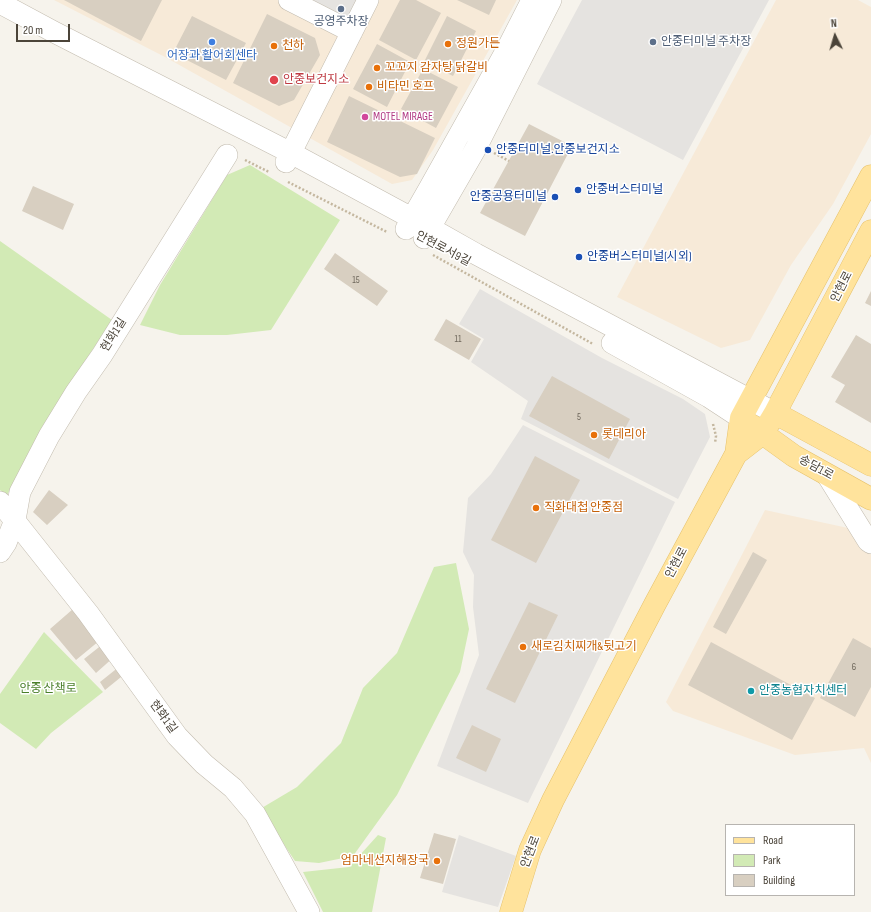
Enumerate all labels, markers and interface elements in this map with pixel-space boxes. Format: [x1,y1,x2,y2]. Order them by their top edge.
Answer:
marker: 공영주차장 [336,4,346,14]
place label: 공영주차장 [313,15,369,29]
scale bar [18,16,72,42]
north arrow [815,16,855,56]
text: N [830,17,837,30]
text: 20 m [23,23,43,38]
place label: 안중터미널 주차장 [661,35,751,49]
marker: 어장과 활어회센타 [207,37,217,47]
place label: 정원가든 [456,37,500,51]
marker: 안중터미널 주차장 [648,37,658,47]
place label: 천하 [282,39,304,53]
marker: 정원가든 [443,39,453,49]
marker: 천하 [269,41,279,51]
place label: 어장과 활어회센타 [167,49,257,63]
place label: 꼬꼬지 감자탕 닭갈비 [385,61,488,75]
marker: 꼬꼬지 감자탕 닭갈비 [372,63,382,73]
place label: 안중보건지소 [283,73,349,87]
marker: 안중보건지소 [268,74,280,86]
place label: 비타민 호프 [377,80,434,94]
marker: 비타민 호프 [364,82,374,92]
place label: MOTEL MIRAGE [373,110,433,124]
marker: MOTEL MIRAGE [360,112,370,122]
place label: 안중터미널.안중보건지소 [496,143,620,157]
marker: 안중터미널.안중보건지소 [483,145,493,155]
place label: 안중버스터미널 [586,183,663,197]
marker: 안중버스터미널 [573,185,583,195]
place label: 안중공용터미널 [470,190,547,204]
marker: 안중공용터미널 [550,192,560,202]
street label: 안현로서9길 [413,228,473,270]
place label: 안중버스터미널(시외) [587,250,692,264]
marker: 안중버스터미널(시외) [574,252,584,262]
street label: 안현로 [828,269,856,305]
house number: 15 [352,274,360,286]
street label: 현화1길 [98,315,130,355]
house number: 11 [455,333,461,345]
house number: 5 [577,411,581,423]
place label: 롯데리아 [602,428,646,442]
marker: 롯데리아 [589,430,599,440]
street label: 송담1로 [796,453,836,483]
place label: 직화대첩 안중점 [544,501,623,515]
marker: 직화대첩 안중점 [531,503,541,513]
street label: 안현로 [663,545,691,581]
place label: 새로김치찌개&뒷고기 [531,640,636,654]
marker: 새로김치찌개&뒷고기 [518,642,528,652]
house number: 6 [852,661,856,673]
park label: 안중 산책로 [19,682,77,696]
place label: 안중농협자치센터 [759,684,847,698]
marker: 안중농협자치센터 [746,686,756,696]
street label: 현화1길 [146,698,180,736]
legend [725,824,855,896]
text: Road [763,833,783,848]
street label: 안현로 [518,834,544,870]
text: Park [763,853,781,868]
place label: 엄마네선지해장국 [341,854,429,868]
marker: 엄마네선지해장국 [432,856,442,866]
text: Building [763,873,795,888]

